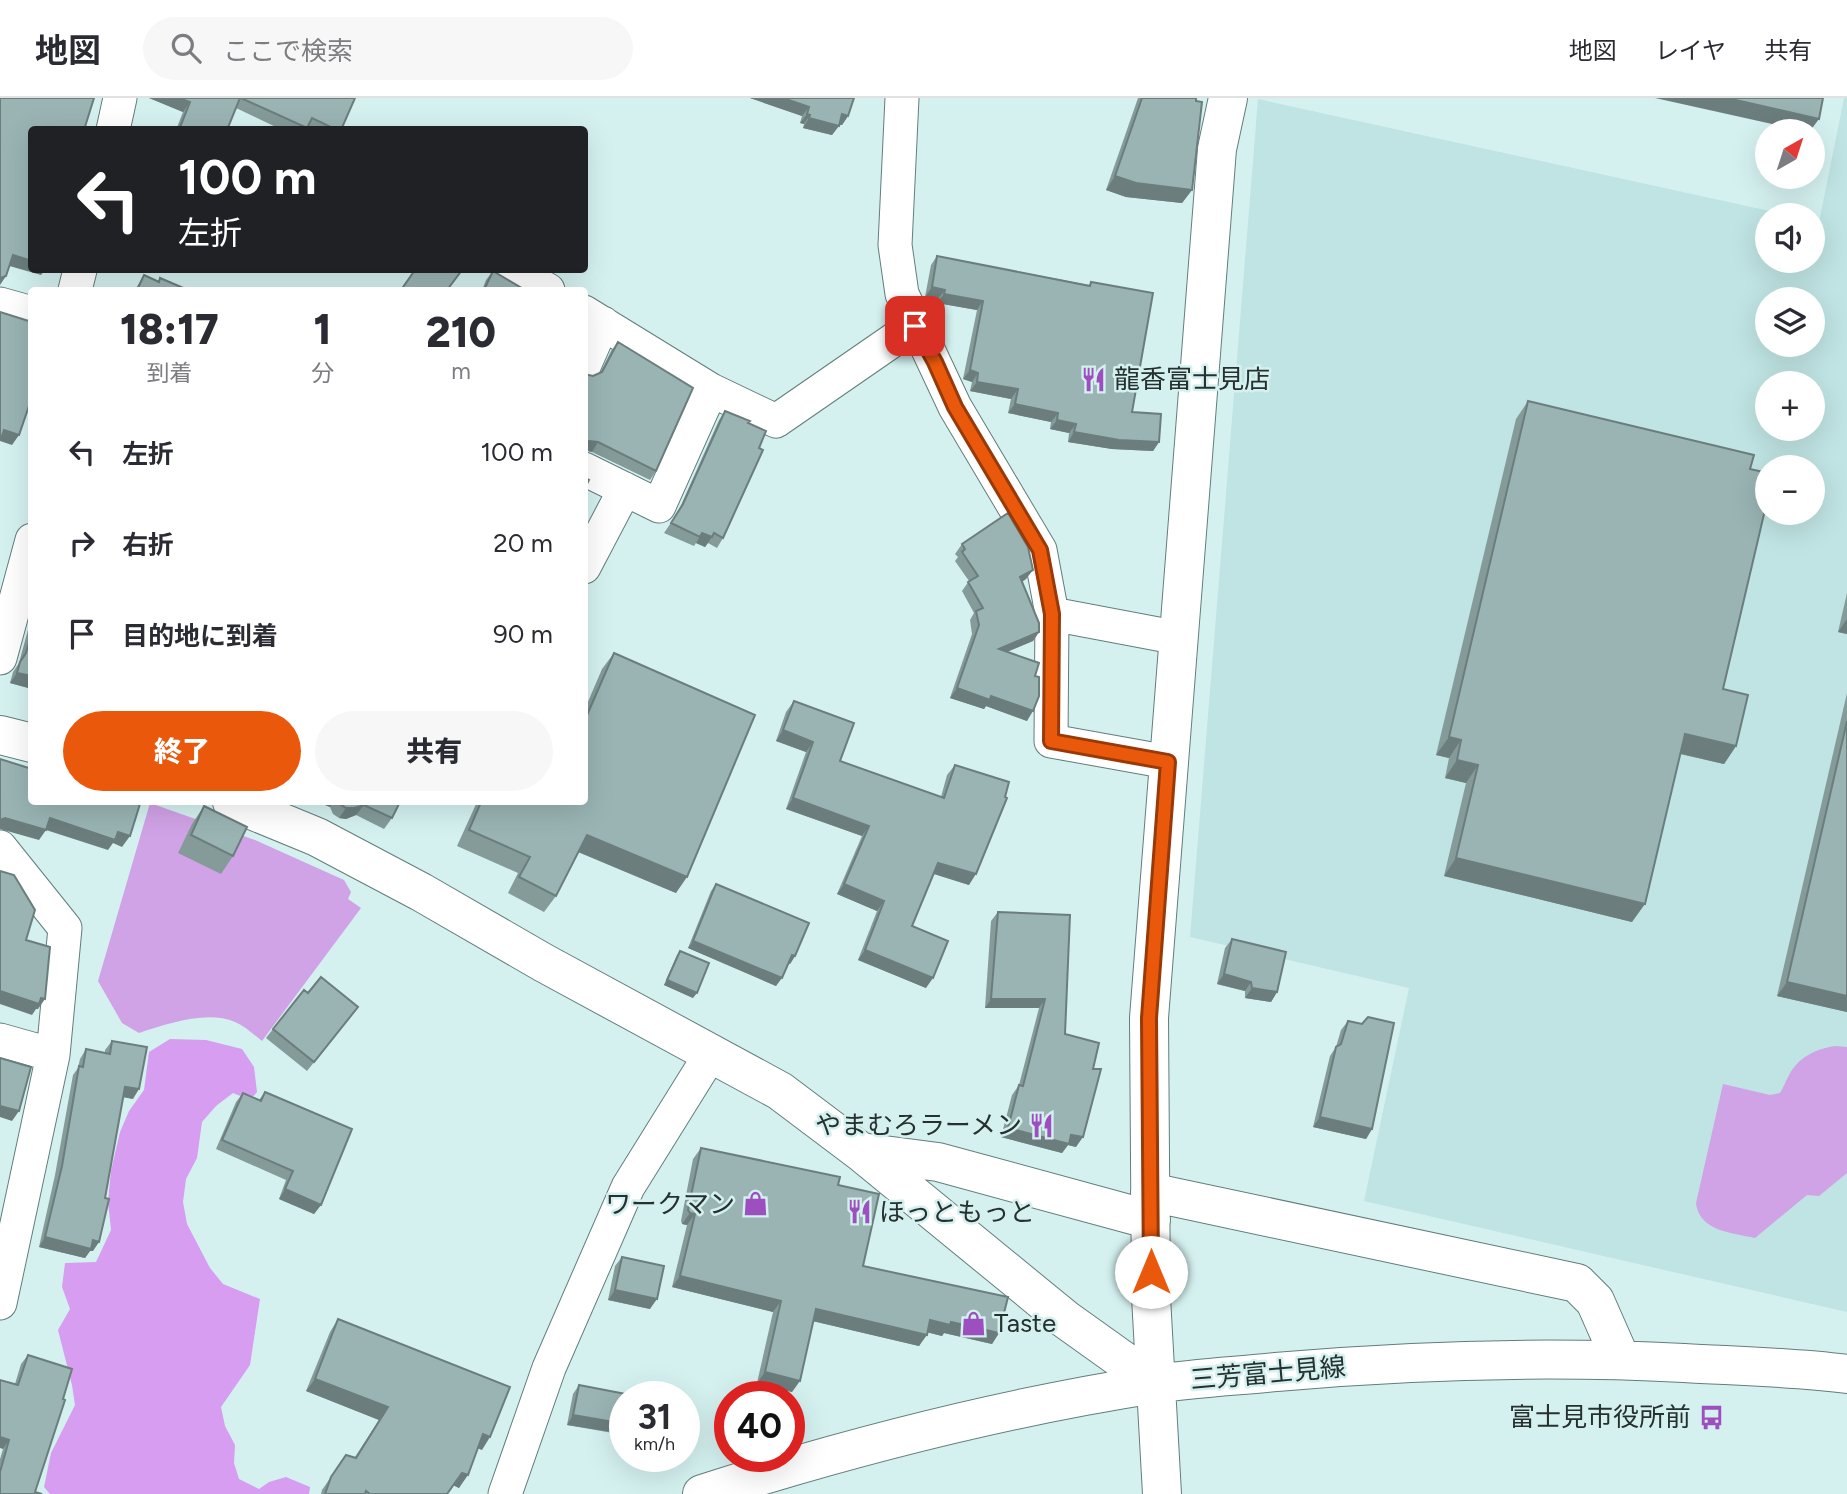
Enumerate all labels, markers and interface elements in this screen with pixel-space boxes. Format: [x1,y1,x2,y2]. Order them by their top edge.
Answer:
search box [143,17,633,80]
icon: search [167,29,205,67]
text: 地図 [35,31,101,70]
text: ここで検索 [223,35,353,67]
text: 地図 [1569,36,1617,65]
text: レイヤ [1655,36,1726,65]
text: 共有 [1764,36,1812,65]
north arrow [1755,119,1825,189]
map controls [1755,119,1825,525]
text: 100 m [178,147,317,206]
icon: left [63,154,154,245]
button: sound [1755,203,1825,273]
text: 左折 [178,214,242,252]
button: layers [1755,287,1825,357]
pin [885,296,945,356]
text: 18:17 [120,304,219,355]
text: 1 [313,304,331,355]
text: 210 [426,307,496,358]
icon: arrive [896,307,934,345]
text: m [451,357,471,385]
text: 到着 [146,359,192,387]
text: 分 [311,359,334,387]
place label: 龍香富士見店 [1114,363,1270,395]
restaurant icon: 龍香富士見店 [1080,365,1108,393]
button: + [1755,371,1825,441]
icon: left [63,433,101,471]
text: 100 m [480,436,553,468]
text: 左折 [122,438,174,470]
button: − [1755,455,1825,525]
icon: right [63,524,101,562]
text: 20 m [493,527,553,559]
text: 右折 [122,529,174,561]
icon: arrive [63,615,101,653]
text: 90 m [493,618,553,650]
text: 目的地に到着 [122,620,278,652]
button: 終了 [63,711,301,791]
button: 共有 [315,711,553,791]
place label: やまむろラーメン [815,1109,1022,1141]
restaurant icon: やまむろラーメン [1028,1111,1056,1139]
place label: ワークマン [605,1188,735,1220]
shop icon: ワークマン [741,1190,769,1218]
place label: ほっともっと [879,1196,1035,1228]
restaurant icon: ほっともっと [845,1198,873,1226]
position arrow [1114,1235,1188,1309]
place label: Taste [994,1307,1056,1339]
shop icon: Taste [960,1309,988,1337]
street label: 三芳富士見線 [1189,1350,1347,1396]
speed limit sign: 40 [714,1381,805,1472]
text: 31 [637,1396,672,1438]
place label: 富士見市役所前 [1509,1401,1691,1433]
bus stop icon: 富士見市役所前 [1697,1403,1725,1431]
text: km/h [634,1433,675,1455]

